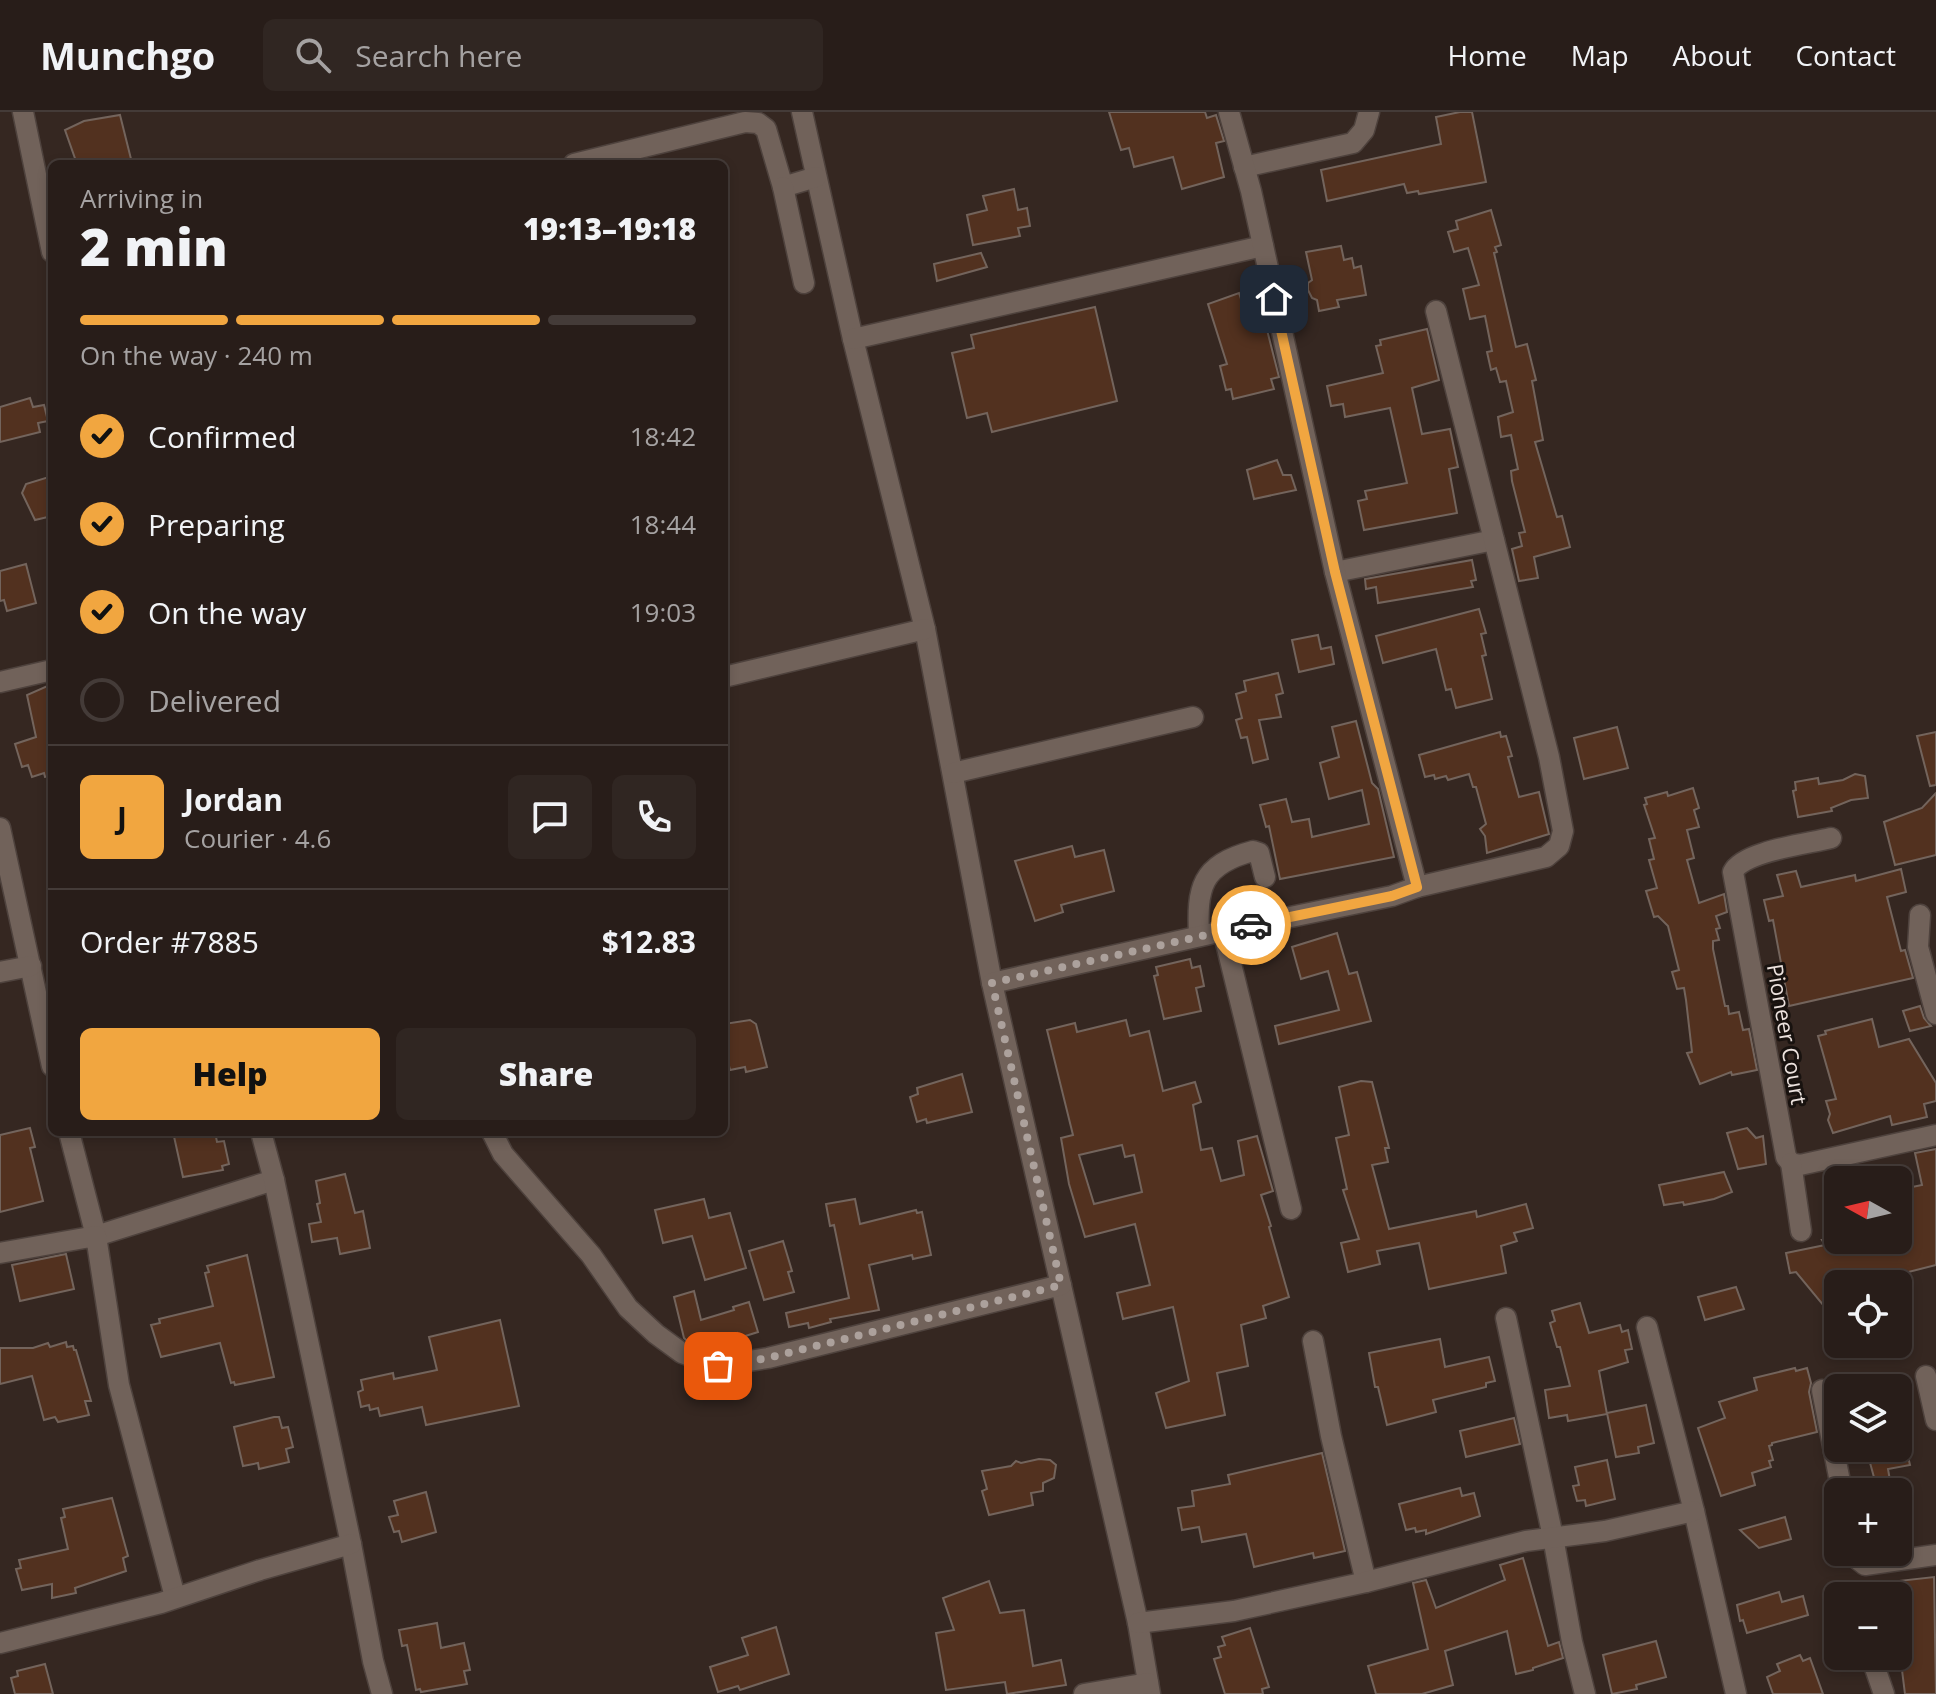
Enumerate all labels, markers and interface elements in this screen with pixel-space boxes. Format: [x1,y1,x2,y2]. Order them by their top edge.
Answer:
search box [263,19,823,91]
text: Munchgo [40,29,215,81]
icon: search [291,33,335,77]
text: Search here [355,35,522,76]
text: Home [1448,36,1527,74]
text: Map [1571,36,1629,74]
text: About [1673,36,1751,74]
text: Contact [1795,36,1896,74]
text: Arriving in [80,180,203,216]
text: 19:13–19:18 [523,208,696,249]
text: 2 min [80,210,228,281]
pin [1240,265,1308,333]
icon: home [1252,277,1296,321]
text: On the way · 240 m [80,337,313,373]
icon: check [80,414,124,458]
text: Confirmed [148,416,296,457]
text: 18:42 [630,418,696,454]
icon: check [80,502,124,546]
text: Preparing [148,504,285,545]
text: 18:44 [630,506,696,542]
icon: check [80,590,124,634]
text: On the way [148,592,306,633]
text: 19:03 [630,594,696,630]
text: Delivered [148,680,281,721]
button: chat [508,775,592,859]
button: phone [612,775,696,859]
text: Jordan [184,779,283,820]
text: J [117,797,127,838]
text: Courier · 4.6 [184,820,331,856]
courier [1211,885,1291,965]
icon: car [1229,903,1273,947]
text: Order #7885 [80,921,259,962]
text: $12.83 [602,921,696,962]
street label: Pioneer Court [1761,961,1815,1107]
button: Help [80,1028,380,1120]
button: Share [396,1028,696,1120]
north arrow [1824,1166,1912,1254]
map controls [1824,1166,1912,1670]
button: locate [1824,1270,1912,1358]
pin [684,1332,752,1400]
icon: bag [696,1344,740,1388]
button: layers [1824,1374,1912,1462]
button: + [1824,1478,1912,1566]
button: − [1824,1582,1912,1670]

